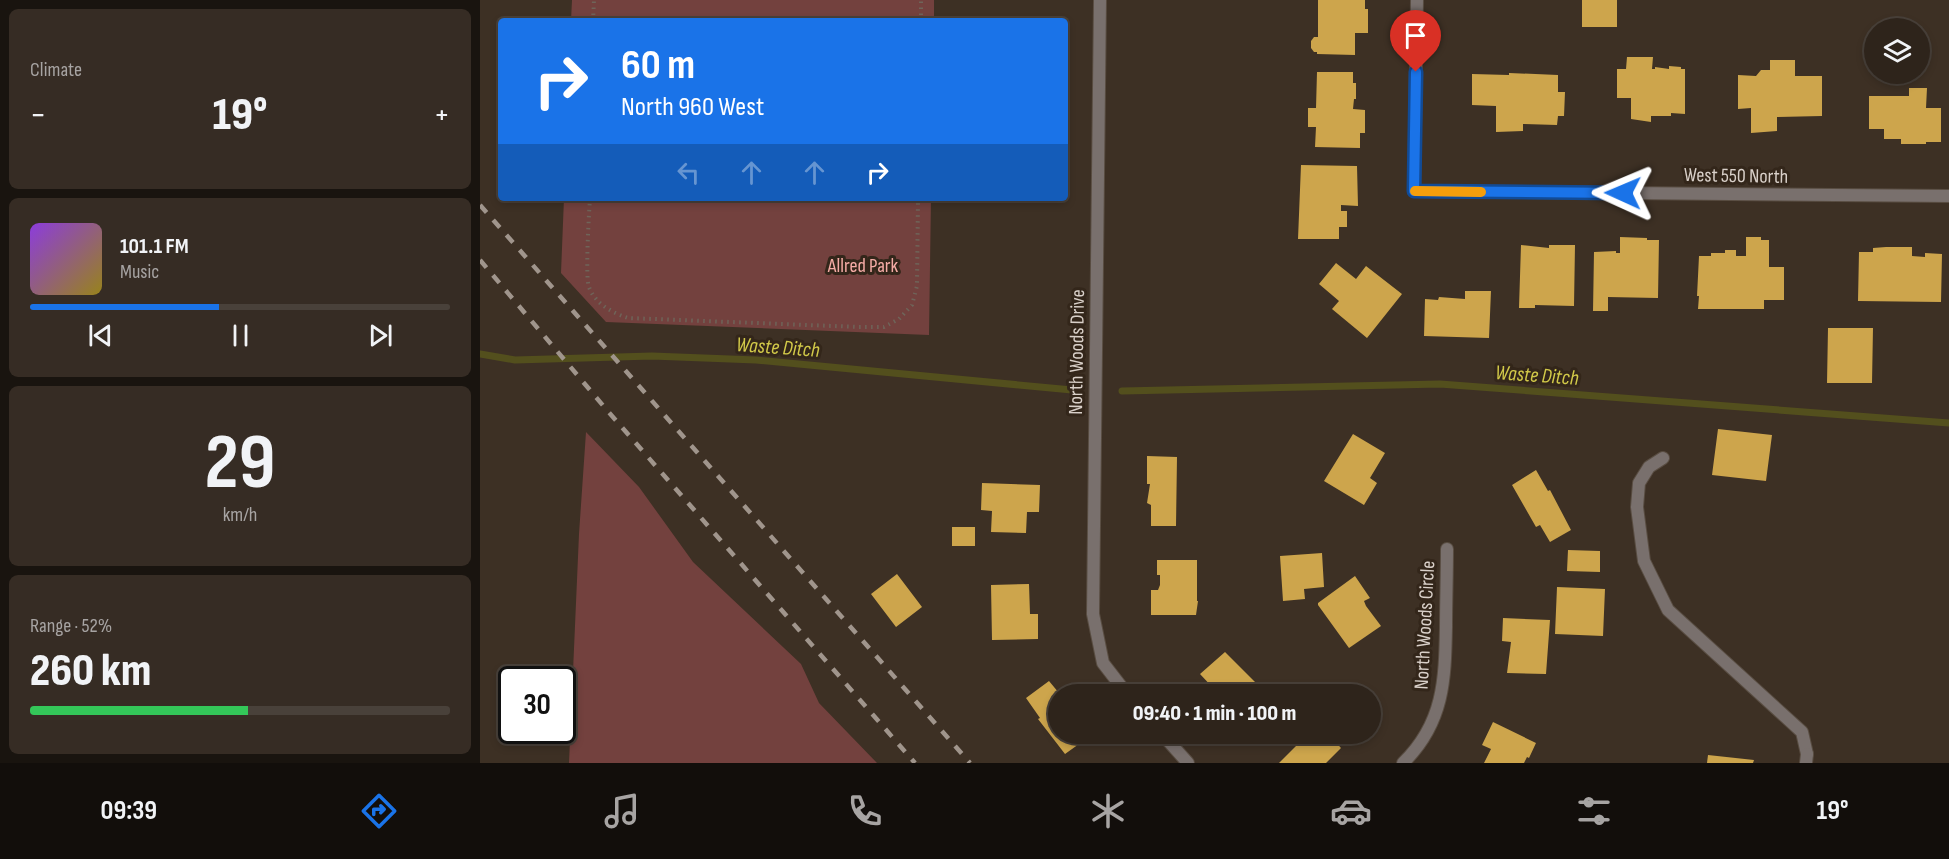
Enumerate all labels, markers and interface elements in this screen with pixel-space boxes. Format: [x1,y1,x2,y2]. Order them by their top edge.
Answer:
pin [1390,10,1441,72]
map controls [1864,18,1930,84]
button: layers [1864,18,1930,84]
icon: arrive [1399,19,1432,52]
text: 60 m [621,40,695,91]
icon: right [522,42,600,120]
text: Climate [30,58,82,82]
text: 19° [213,88,267,143]
text: North 960 West [621,91,764,123]
text: − [30,95,46,135]
text: + [434,95,450,135]
icon: left [672,156,705,189]
icon: ahead [735,156,768,189]
icon: ahead [798,156,831,189]
icon: right [861,156,894,189]
position arrow [1591,161,1655,225]
street label: West 550 North [1684,163,1788,189]
text: 101.1 FM [120,233,189,260]
park label: Allred Park [827,254,899,278]
text: Music [120,260,159,284]
street label: North Woods Drive [1064,289,1090,415]
icon: previous [84,319,117,352]
icon: pause [224,319,257,352]
icon: next [364,319,397,352]
water label: Waste Ditch [735,332,821,363]
water label: Waste Ditch [1494,360,1580,391]
text: 29 [204,417,276,510]
text: km/h [223,503,257,527]
street label: North Woods Circle [1410,560,1440,690]
text: Range · 52% [30,614,112,638]
text: 260 km [30,644,151,699]
speed limit sign: 30 [498,666,576,744]
text: 09:40 · 1 min · 100 m [1133,700,1296,727]
icon: directions [358,790,400,832]
icon: music [601,790,643,832]
icon: phone [844,790,886,832]
icon: climate [1087,790,1129,832]
icon: car [1330,790,1372,832]
icon: filters [1573,790,1615,832]
text: 09:39 [101,795,157,827]
text: 19° [1817,795,1848,827]

